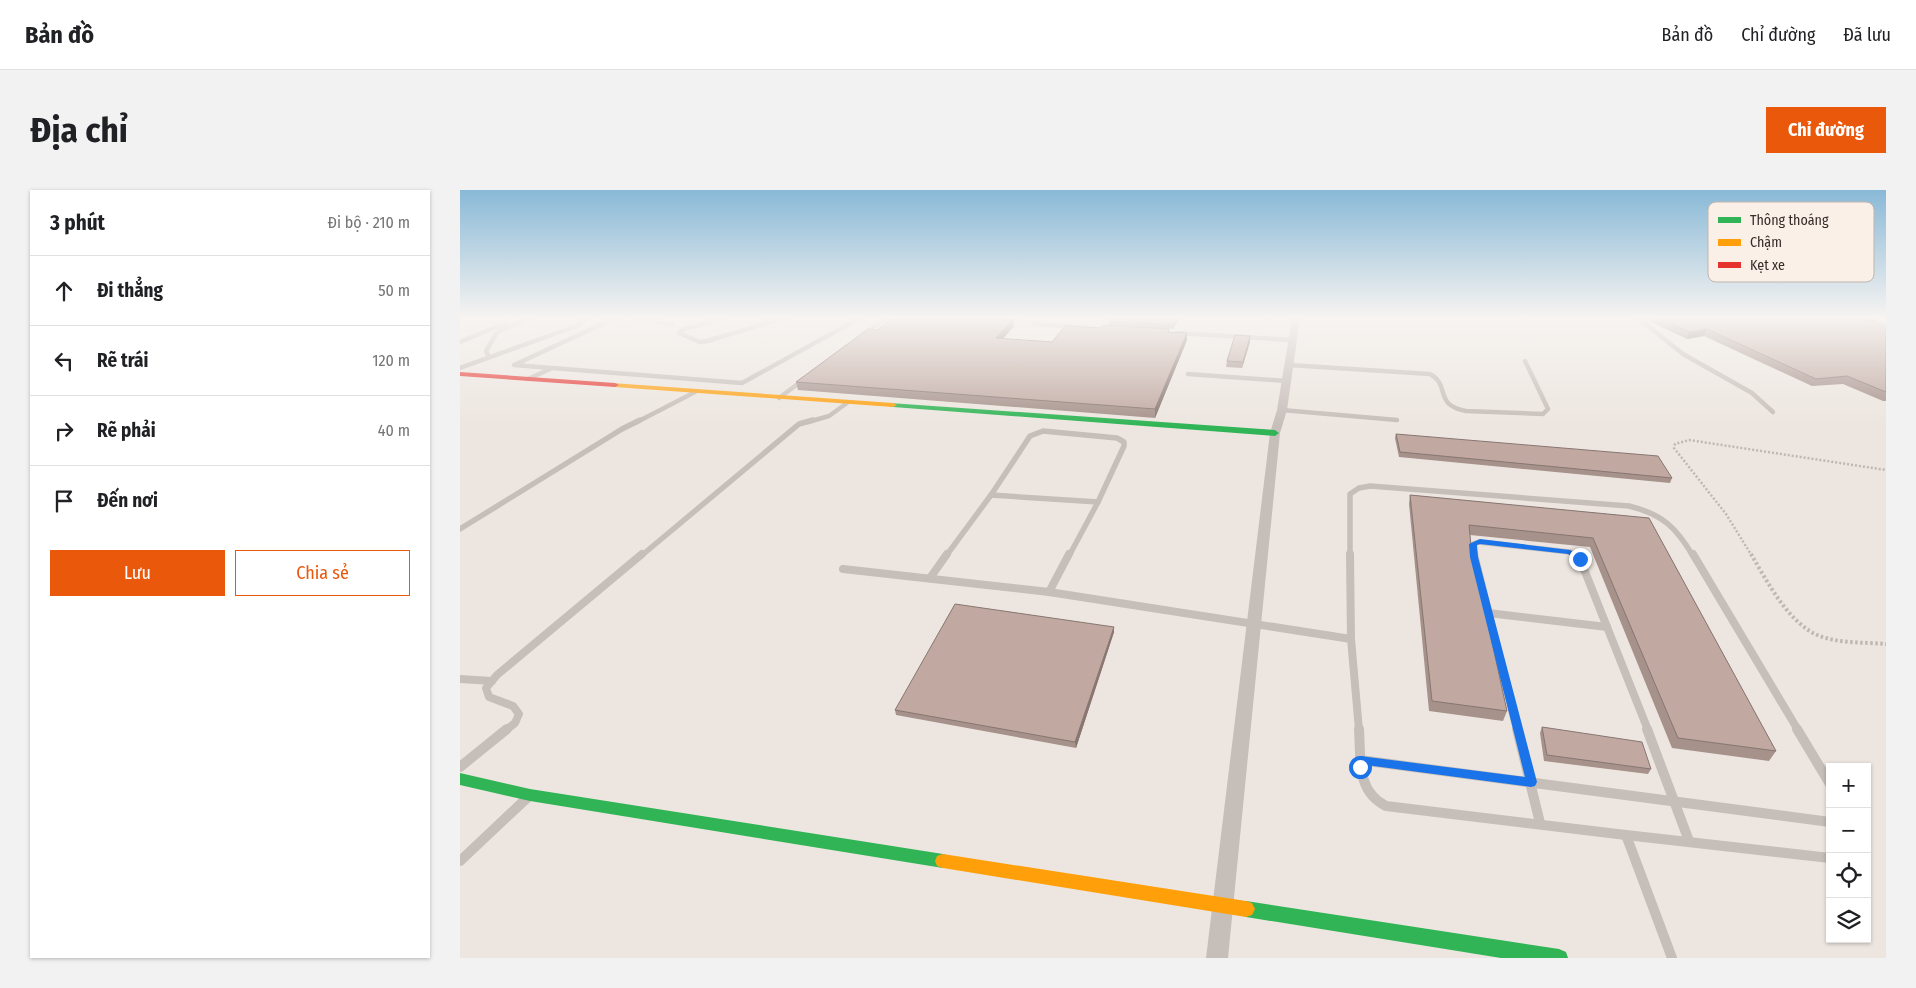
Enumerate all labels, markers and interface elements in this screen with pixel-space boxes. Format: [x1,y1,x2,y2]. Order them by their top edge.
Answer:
text: Bản đồ [25,21,94,49]
text: Bản đồ [1662,24,1713,46]
text: Chỉ đường [1741,24,1815,46]
text: Đã lưu [1843,24,1891,46]
button: Chỉ đường [1766,107,1886,153]
text: Địa chỉ [30,109,128,151]
legend [1708,202,1874,282]
text: 3 phút [50,210,105,236]
text: Thông thoáng [1750,212,1829,229]
text: Đi bộ · 210 m [328,213,410,232]
text: Chậm [1750,234,1782,251]
text: Kẹt xe [1750,257,1785,274]
icon: ahead [50,277,78,305]
text: Đi thẳng [97,279,163,302]
text: 50 m [378,281,410,300]
icon: left [50,347,78,375]
text: Rẽ trái [97,349,148,372]
text: 120 m [372,351,410,370]
icon: right [50,417,78,445]
text: Rẽ phải [97,419,156,442]
text: 40 m [378,421,410,440]
icon: arrive [50,487,78,515]
text: Đến nơi [97,489,158,512]
route end [1569,548,1592,571]
button: Lưu [50,550,225,596]
button: Chia sẻ [235,550,410,596]
route start [1349,756,1372,779]
map controls [1826,763,1871,943]
button: + [1826,763,1871,808]
button: − [1826,808,1871,853]
button: locate [1826,853,1871,898]
button: layers [1826,898,1871,943]

